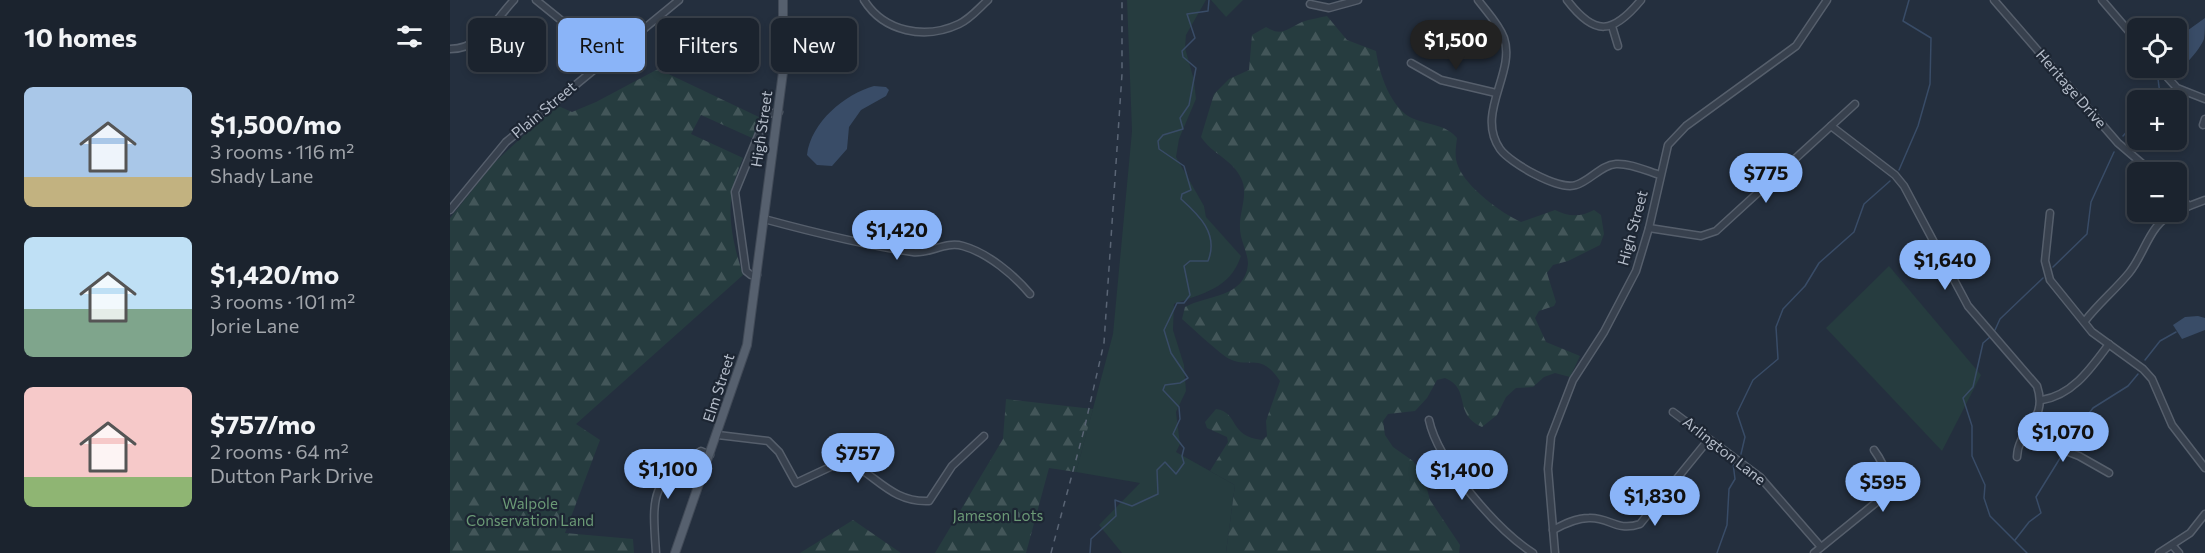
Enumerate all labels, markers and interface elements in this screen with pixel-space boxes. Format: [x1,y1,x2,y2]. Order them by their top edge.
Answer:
chip: Buy [468,18,546,72]
chip: Rent [558,18,645,72]
chip: Filters [657,18,759,72]
chip: New [771,18,857,72]
map controls [2127,18,2187,222]
button: locate [2127,18,2187,78]
icon: filters [393,20,426,53]
pin: $1,500 [1407,20,1505,71]
text: 10 homes [24,21,137,52]
text: $1,500 [1424,27,1488,51]
street label: Heritage Drive [2033,45,2111,131]
street label: Plain Street [507,77,579,141]
street label: High Street [747,89,775,168]
button: + [2127,90,2187,150]
text: $1,500/mo [210,108,342,139]
icon: home [72,111,144,183]
text: 3 rooms · 116 m² [210,139,354,163]
pin: $775 [1730,153,1802,204]
text: $775 [1743,160,1789,184]
button: − [2127,162,2187,222]
text: Shady Lane [210,163,313,187]
street label: High Street [1613,188,1651,267]
pin: $1,420 [848,210,946,261]
text: $1,420 [866,217,928,241]
pin: $1,640 [1896,240,1994,291]
text: $1,640 [1913,247,1977,271]
text: $1,420/mo [210,258,339,289]
icon: home [72,261,144,333]
text: 3 rooms · 101 m² [210,289,355,313]
text: Jorie Lane [210,313,299,337]
street label: Elm Street [699,351,738,424]
text: $757/mo [210,408,316,439]
icon: home [72,411,144,483]
street label: Arlington Lane [1680,412,1770,488]
pin: $1,070 [2014,412,2112,463]
text: $1,070 [2032,419,2094,443]
pin: $757 [822,433,894,484]
text: 2 rooms · 64 m² [210,439,349,463]
text: $757 [835,440,881,464]
pin: $1,100 [619,449,717,500]
pin: $1,400 [1413,450,1511,501]
text: $1,100 [638,456,698,480]
text: $1,400 [1430,457,1494,481]
pin: $595 [1847,462,1919,513]
text: Dutton Park Drive [210,463,373,487]
text: $595 [1859,469,1907,493]
pin: $1,830 [1606,476,1704,527]
text: $1,830 [1624,483,1686,507]
park label: Walpole Conservation Land [466,494,594,529]
park label: Jameson Lots [953,506,1044,524]

